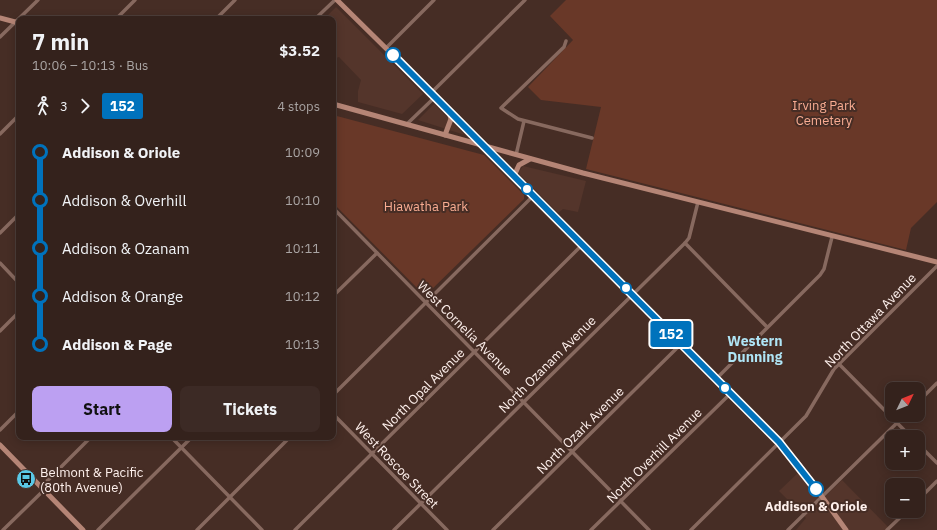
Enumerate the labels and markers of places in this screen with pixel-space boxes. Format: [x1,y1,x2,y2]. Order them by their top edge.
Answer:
unlabelled marker [385,47,401,63]
unlabelled marker [521,183,533,195]
unlabelled marker [620,282,632,294]
unlabelled marker [719,382,731,394]
place label: Belmont & Pacific (80th Avenue) [40,464,144,496]
bus stop icon: Belmont & Pacific (80th Avenue) [15,468,37,490]
marker: Addison & Oriole [808,481,824,497]
place label: Addison & Oriole [765,498,867,515]

